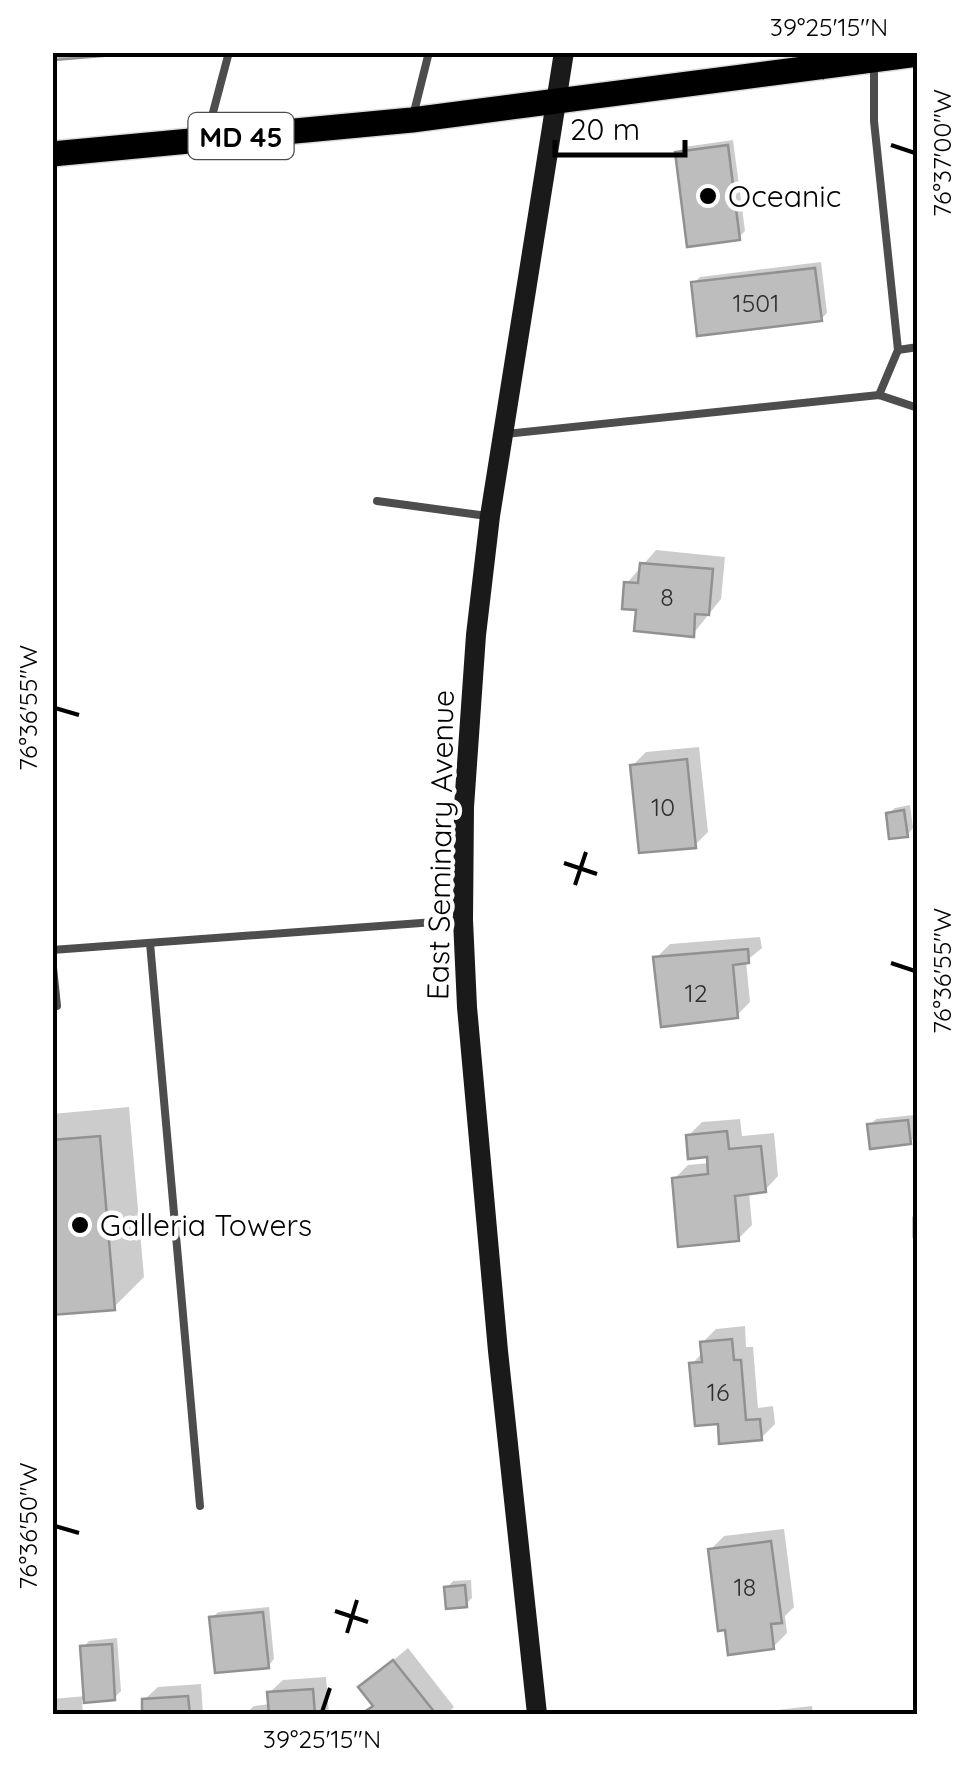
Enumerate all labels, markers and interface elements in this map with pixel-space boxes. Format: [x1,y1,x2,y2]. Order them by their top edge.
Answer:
text: 39°25'15"N [770,11,888,42]
text: 76°37'00"W [926,89,957,217]
scale bar [555,95,685,157]
text: 20 m [570,110,640,148]
road number: MD 45 [188,113,294,159]
place label: Oceanic [728,177,841,215]
marker: Oceanic [697,185,719,207]
house number: 1501 [732,287,780,318]
house number: 8 [660,581,674,612]
text: 76°36'55"W [12,645,43,771]
street label: East Seminary Avenue [418,690,462,1000]
house number: 10 [651,791,675,822]
text: 76°36'55"W [926,908,957,1034]
house number: 12 [684,977,708,1008]
place label: Galleria Towers [100,1206,312,1244]
marker: Galleria Towers [69,1214,91,1236]
house number: 16 [707,1376,729,1407]
text: 76°36'50"W [12,1462,43,1590]
house number: 18 [734,1571,756,1602]
text: 39°25'15"N [263,1723,381,1754]

